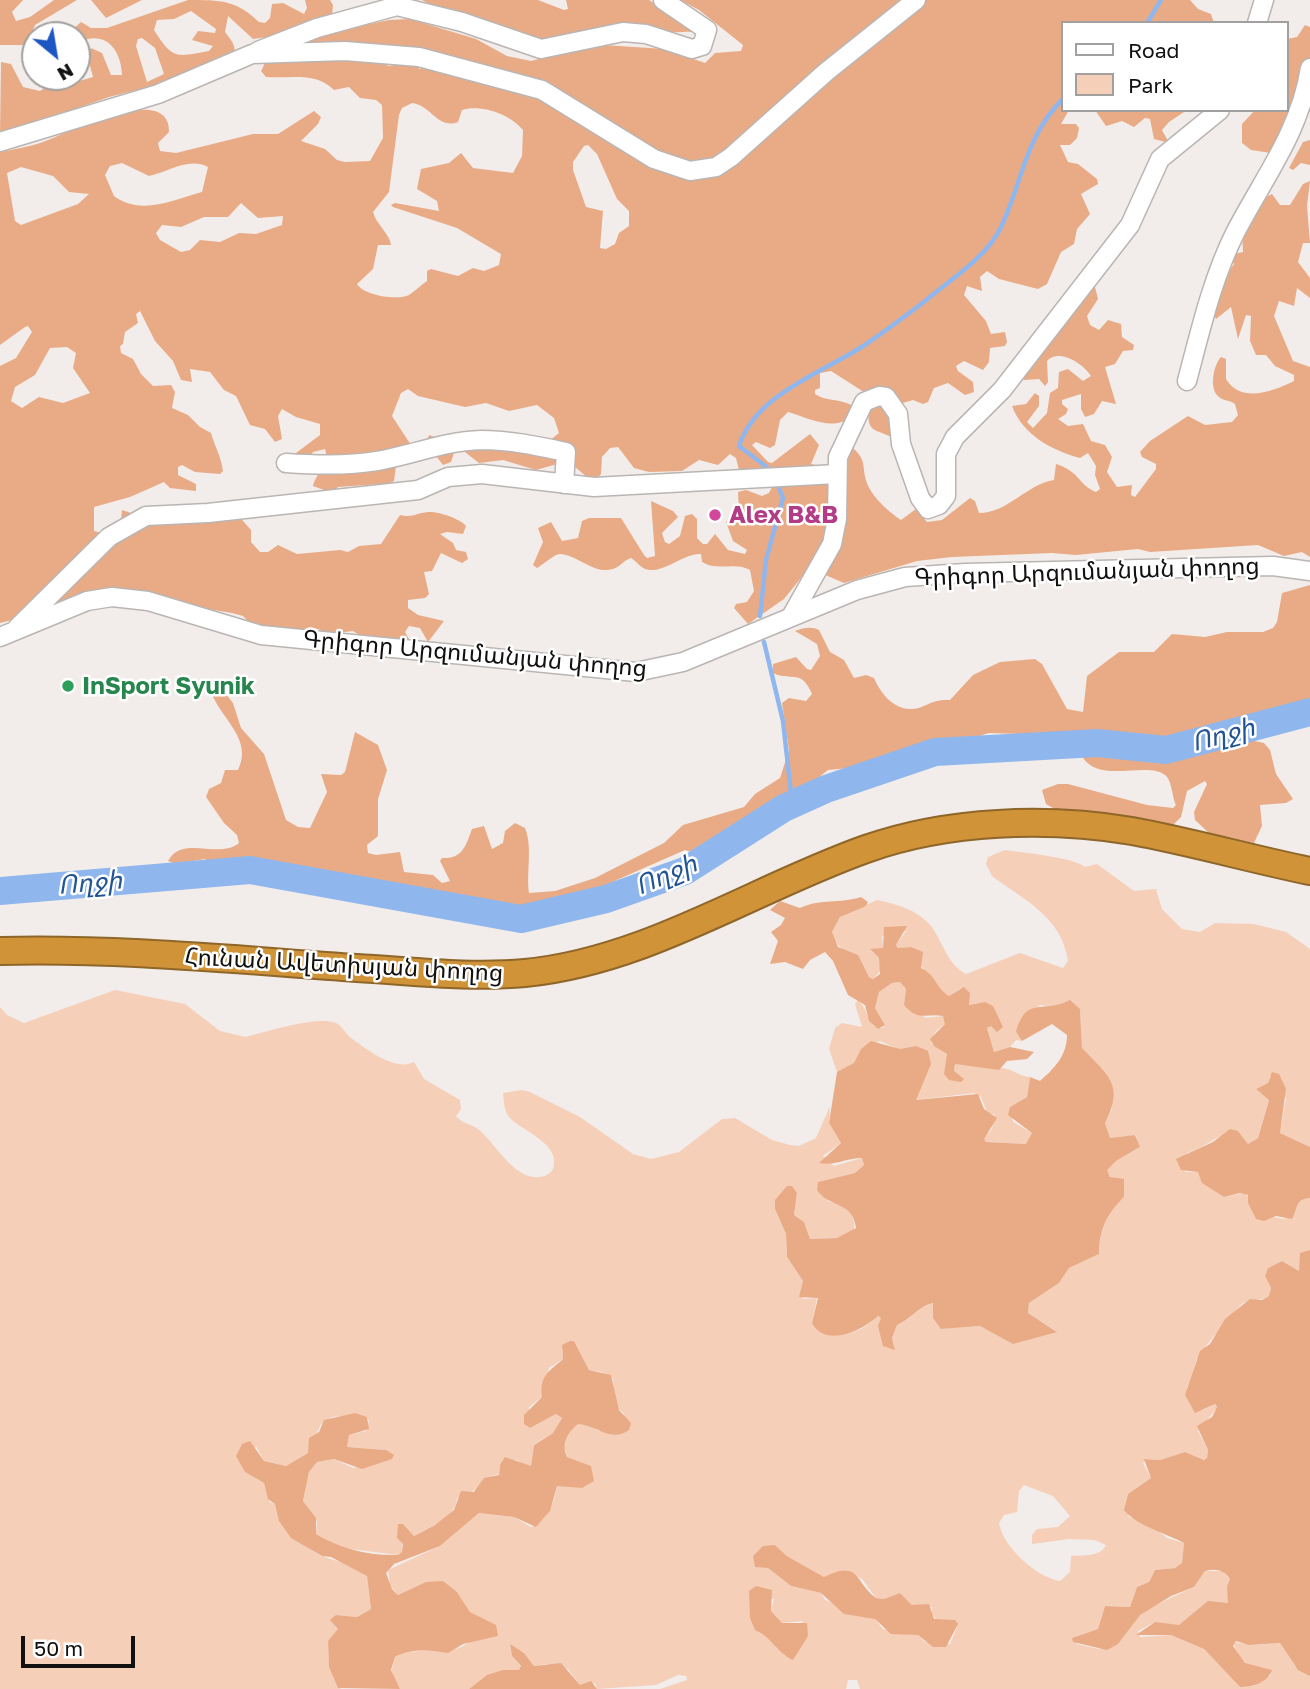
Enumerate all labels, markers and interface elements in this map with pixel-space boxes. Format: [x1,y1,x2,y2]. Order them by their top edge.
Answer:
north arrow [21,21,91,91]
legend [1062,21,1289,112]
text: Road [1128,37,1179,63]
text: N [54,59,78,86]
text: Park [1128,72,1173,98]
place label: Alex B&B [729,501,838,529]
marker: Alex B&B [707,507,723,523]
street label: Գրիգոր Արզումանյան փողոց [914,552,1260,592]
street label: Գրիգոր Արզումանյան փողոց [302,625,648,683]
place label: InSport Syunik [82,672,255,700]
marker: InSport Syunik [60,678,76,694]
water label: Ողջի [1188,712,1258,758]
water label: Ողջի [630,848,702,902]
water label: Ողջի [57,865,123,901]
street label: Հունան Ավետիսյան փողոց [184,942,504,988]
scale bar [24,1622,138,1666]
text: 50 m [34,1635,83,1661]

